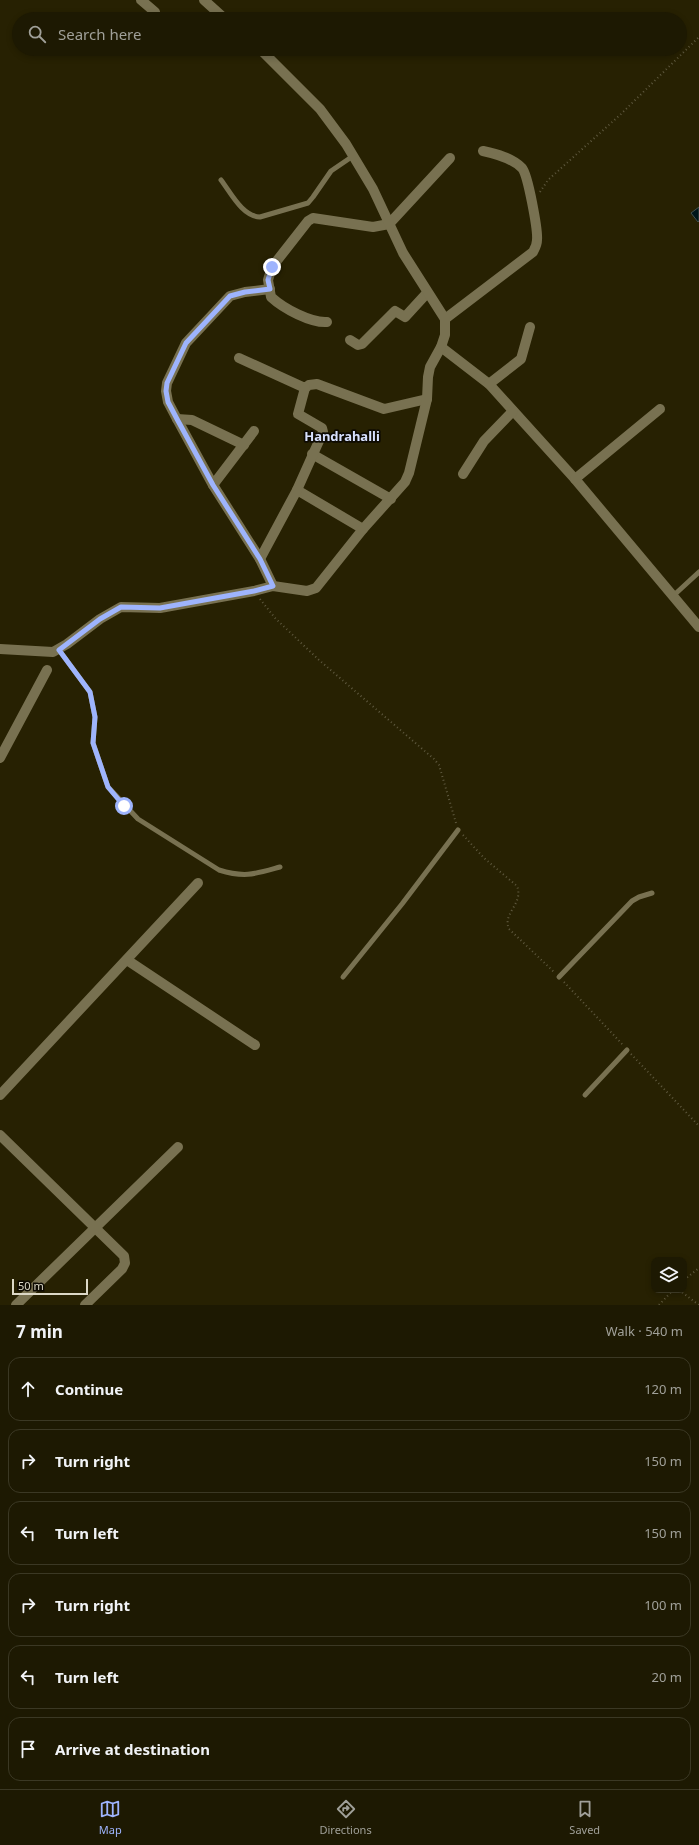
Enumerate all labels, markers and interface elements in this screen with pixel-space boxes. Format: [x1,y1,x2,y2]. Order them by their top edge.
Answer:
search box [12,12,687,56]
icon: search [26,23,48,45]
text: Search here [58,24,141,44]
route end [263,258,281,276]
district label: Handrahalli [304,427,380,445]
route start [115,797,133,815]
map controls [651,1257,687,1293]
button: layers [651,1257,687,1293]
scale bar [12,1277,88,1296]
text: 50 m [18,1278,44,1293]
text: 7 min [16,1320,63,1343]
text: Walk · 540 m [605,1322,683,1340]
icon: ahead [17,1378,39,1400]
text: Continue [55,1379,123,1399]
text: 120 m [644,1380,682,1398]
icon: right [17,1450,39,1472]
text: Turn right [55,1451,130,1471]
text: 150 m [644,1452,682,1470]
icon: left [17,1522,39,1544]
text: Turn left [55,1523,119,1543]
text: 150 m [644,1524,682,1542]
icon: right [17,1594,39,1616]
text: Turn right [55,1595,130,1615]
text: 100 m [644,1596,682,1614]
icon: left [17,1666,39,1688]
text: Turn left [55,1667,119,1687]
text: 20 m [652,1668,682,1686]
icon: arrive [17,1738,39,1760]
text: Arrive at destination [55,1739,210,1759]
tab: Map [99,1798,122,1837]
tab: Directions [319,1798,372,1837]
tab: Saved [569,1798,600,1837]

